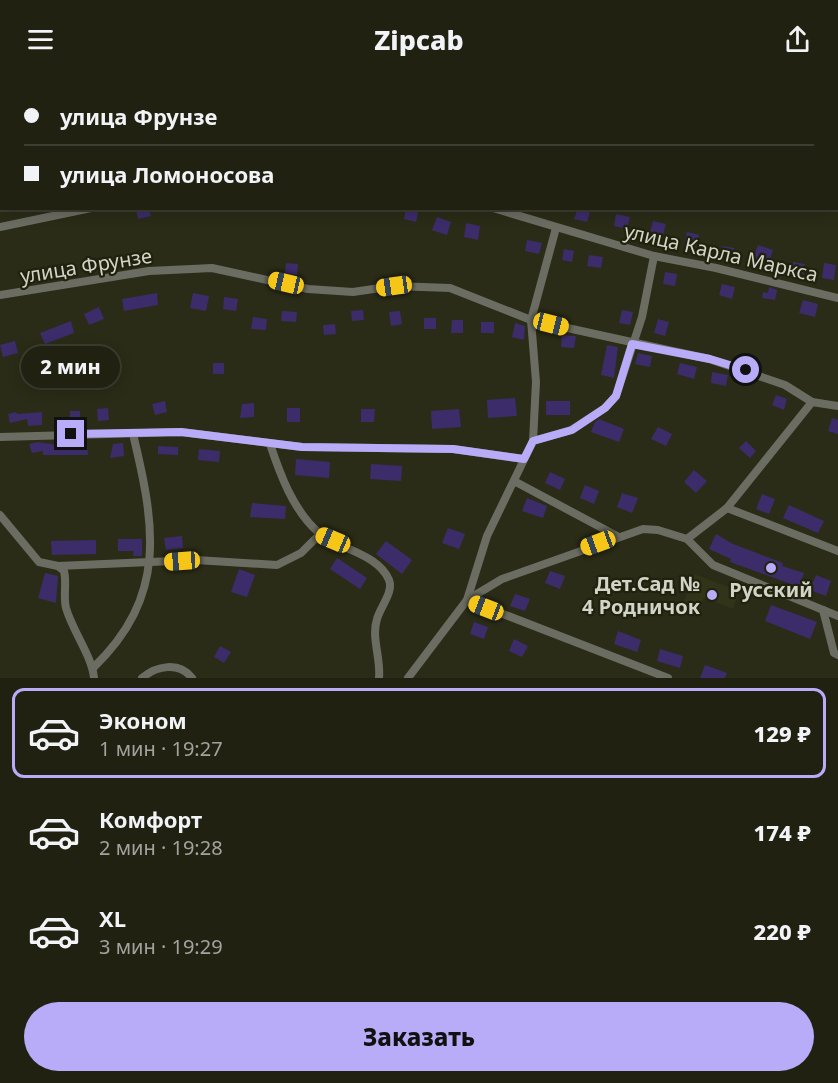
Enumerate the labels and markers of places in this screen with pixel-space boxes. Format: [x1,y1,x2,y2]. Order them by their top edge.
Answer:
marker: Русский [764,561,778,575]
place label: Дет.Сад № 4 Родничок [582,570,701,620]
place label: Русский [729,576,813,603]
marker: Дет.Сад № 4 Родничок [705,588,719,602]

